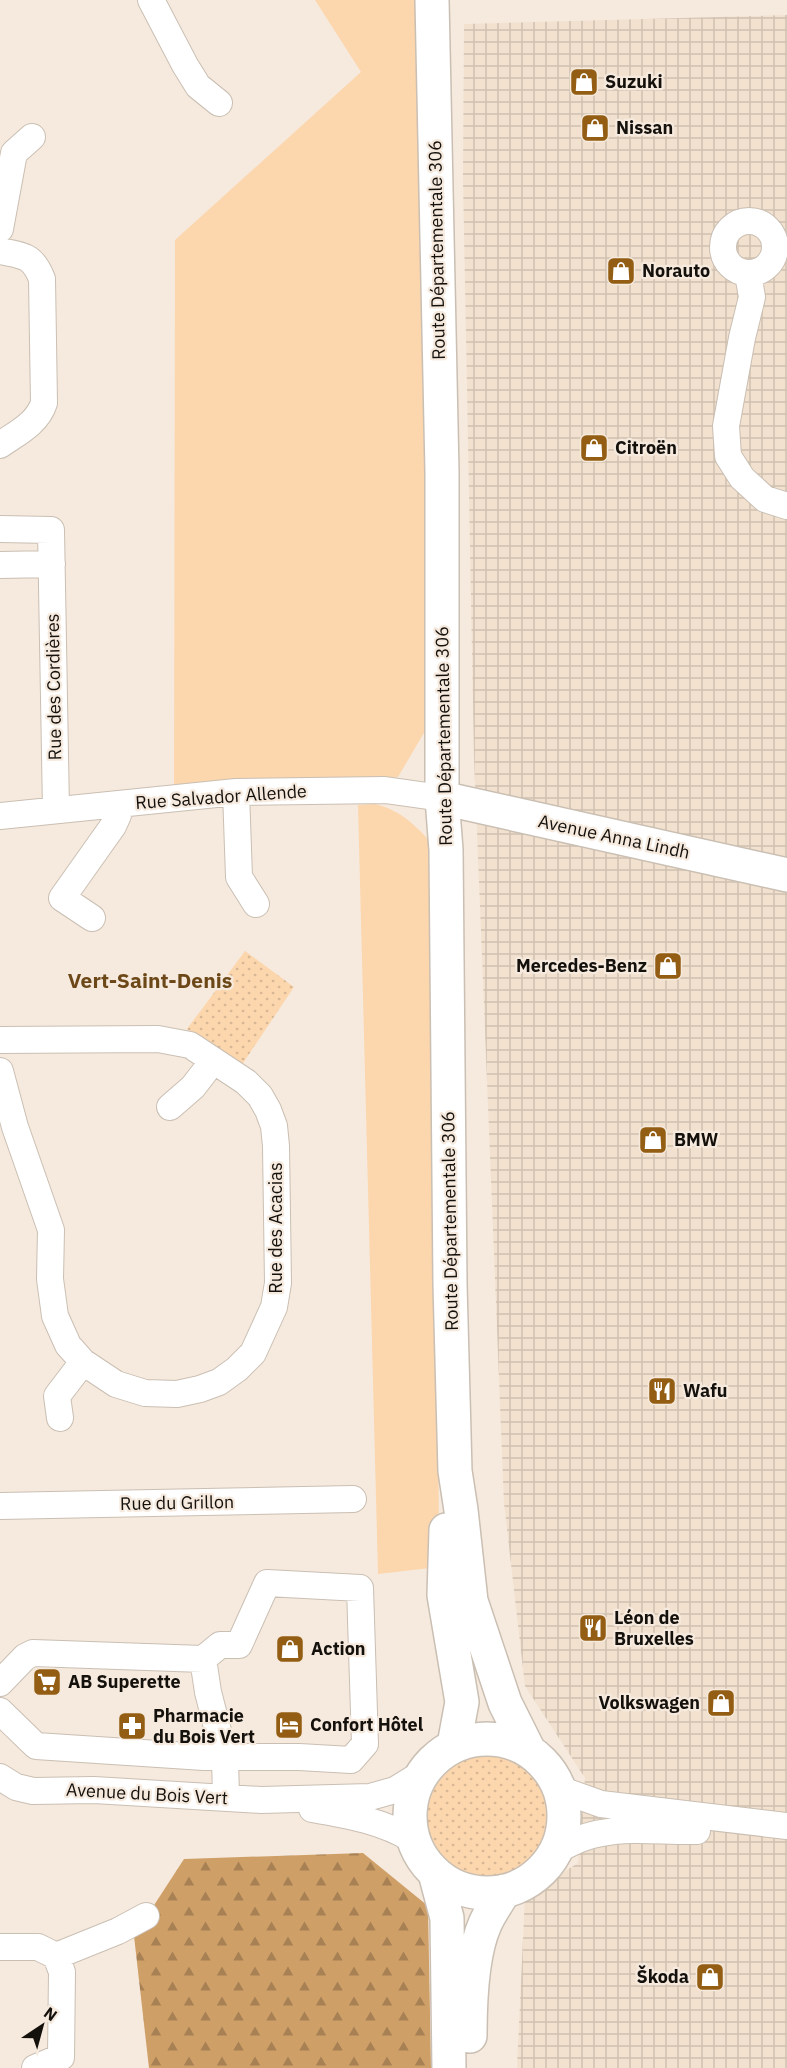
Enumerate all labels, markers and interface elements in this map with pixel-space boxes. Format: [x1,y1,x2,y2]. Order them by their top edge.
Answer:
shop icon: Suzuki [568,66,600,98]
place label: Suzuki [605,70,663,93]
shop icon: Nissan [579,112,611,144]
place label: Nissan [616,116,673,139]
street label: Route Départementale 306 [423,140,450,360]
shop icon: Norauto [605,255,637,287]
place label: Norauto [642,259,710,282]
shop icon: Citroën [578,432,610,464]
place label: Citroën [615,436,677,459]
street label: Rue des Cordières [41,613,66,761]
street label: Route Départementale 306 [430,626,457,846]
street label: Rue Salvador Allende [134,779,308,814]
street label: Avenue Anna Lindh [536,809,692,864]
shop icon: Mercedes-Benz [652,950,684,982]
place label: Mercedes-Benz [516,954,647,977]
district label: Vert-Saint-Denis [68,966,232,994]
street label: Route Départementale 306 [436,1111,463,1331]
shop icon: BMW [637,1124,669,1156]
place label: BMW [674,1128,718,1151]
street label: Rue des Acacias [264,1162,287,1294]
restaurant icon: Wafu [646,1375,678,1407]
place label: Wafu [683,1379,727,1402]
street label: Rue du Grillon [120,1490,234,1515]
place label: Léon de Bruxelles [614,1606,694,1650]
restaurant icon: Léon de Bruxelles [577,1612,609,1644]
shop icon: Action [274,1633,306,1665]
place label: Action [311,1637,366,1660]
supermarket icon: AB Superette [31,1666,63,1698]
place label: AB Superette [68,1670,181,1693]
shop icon: Volkswagen [705,1687,737,1719]
place label: Volkswagen [598,1691,700,1714]
place label: Pharmacie du Bois Vert [153,1704,255,1748]
hotel icon: Confort Hôtel [273,1709,305,1741]
pharmacy icon: Pharmacie du Bois Vert [116,1710,148,1742]
place label: Confort Hôtel [310,1713,424,1736]
street label: Avenue du Bois Vert [66,1778,228,1809]
shop icon: Škoda [694,1961,726,1993]
place label: Škoda [637,1964,689,1988]
north arrow [12,1996,72,2056]
text: N [40,2002,61,2025]

